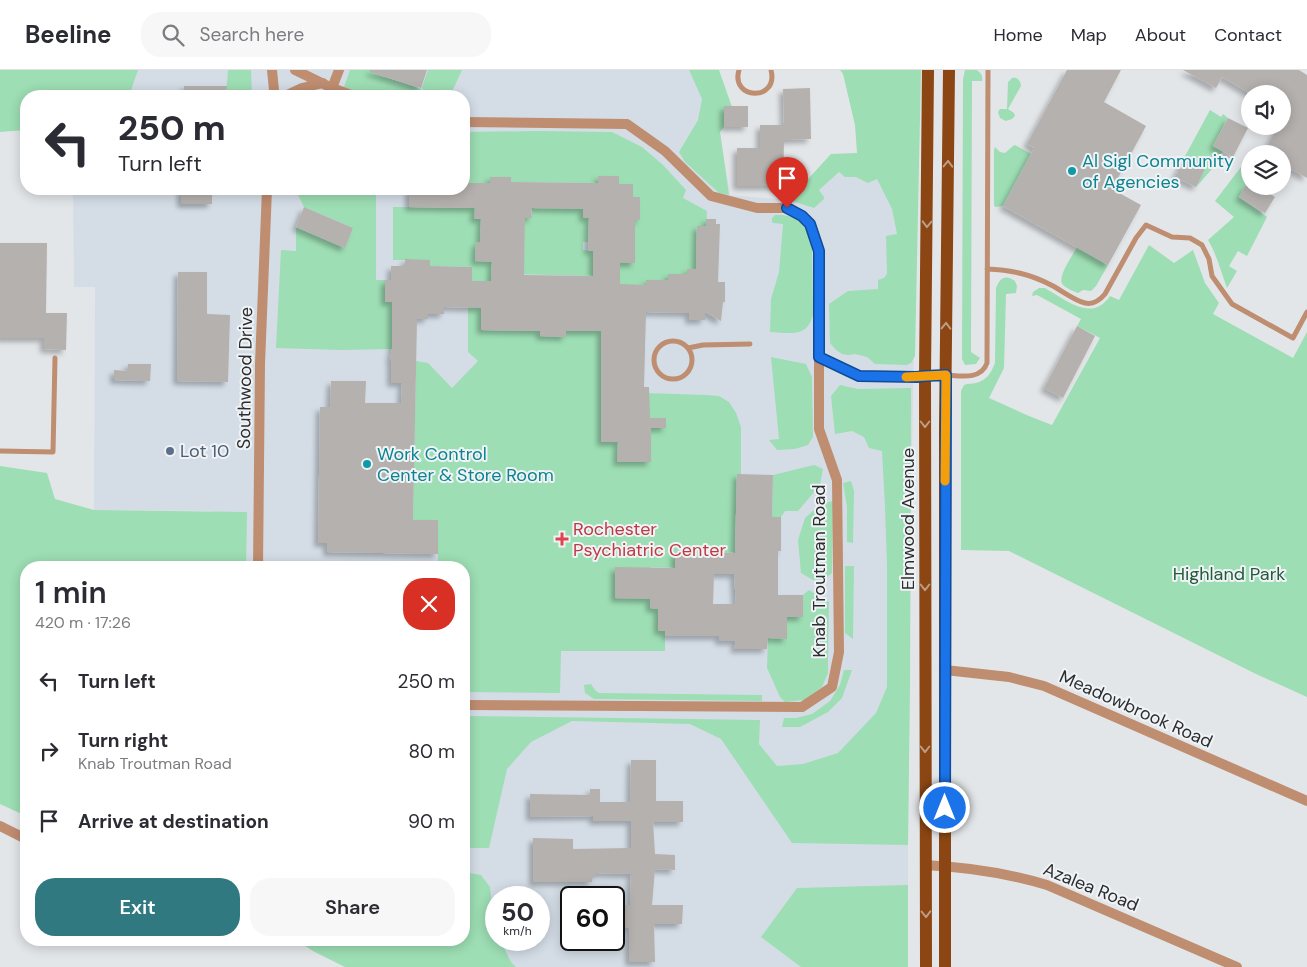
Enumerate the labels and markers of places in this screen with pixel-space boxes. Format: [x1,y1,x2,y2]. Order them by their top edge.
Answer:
place label: Al Sigl Community of Agencies [1082,149,1234,194]
pin [766,157,808,208]
marker: Al Sigl Community of Agencies [1066,165,1078,177]
place label: Lot 10 [180,439,229,463]
place label: Work Control Center & Store Room [377,442,554,487]
marker: Lot 10 [164,445,176,457]
marker: Work Control Center & Store Room [361,458,373,470]
place label: Rochester Psychiatric Center [573,517,726,562]
marker: Rochester Psychiatric Center [555,532,569,546]

